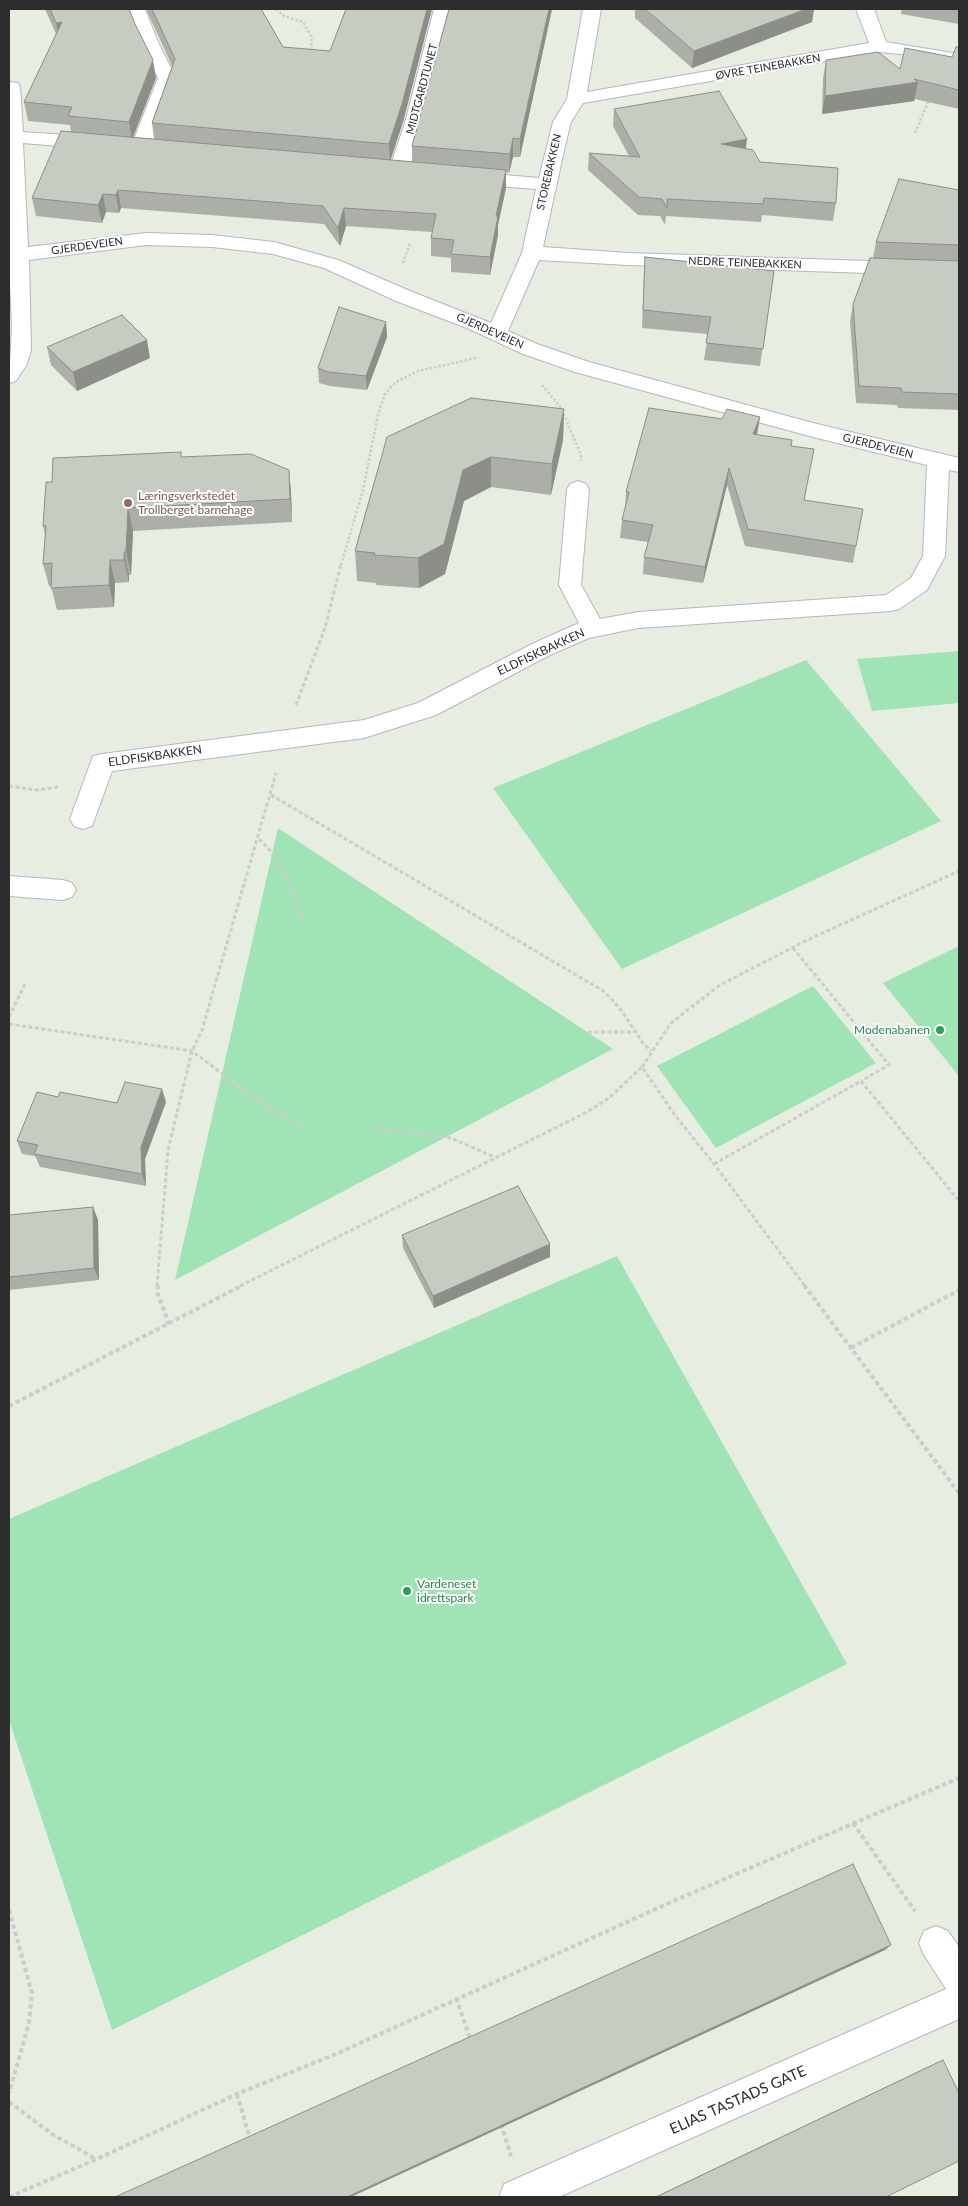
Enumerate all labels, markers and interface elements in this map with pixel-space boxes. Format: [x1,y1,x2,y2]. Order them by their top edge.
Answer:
street label: MIDTGARDTUNET [404,42,440,136]
street label: ØVRE TEINEBAKKEN [714,51,822,83]
street label: STOREBAKKEN [534,133,564,211]
street label: GJERDEVEIEN [50,234,124,258]
street label: NEDRE TEINEBAKKEN [688,254,802,272]
street label: GJERDEVEIEN [454,310,526,352]
street label: GJERDEVEIEN [841,431,915,461]
place label: Læringsverkstedet Trollberget barnehage [138,489,253,517]
marker: Læringsverkstedet Trollberget barnehage [122,497,134,509]
street label: ELDFISKBAKKEN [495,625,587,679]
street label: ELDFISKBAKKEN [107,742,203,770]
place label: Modenabanen [854,1023,930,1037]
marker: Modenabanen [934,1024,946,1036]
place label: Vardeneset idrettspark [417,1577,476,1605]
marker: Vardeneset idrettspark [401,1585,413,1597]
street label: ELIAS TASTADS GATE [667,2062,809,2138]

